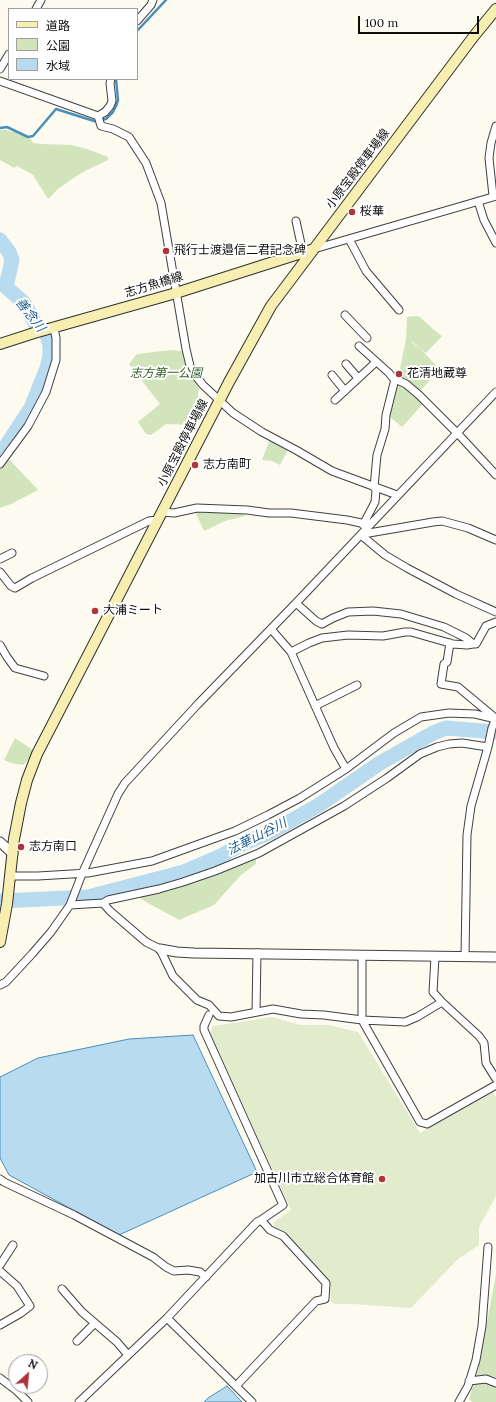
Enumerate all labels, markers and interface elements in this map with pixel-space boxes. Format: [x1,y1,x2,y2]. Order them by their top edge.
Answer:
legend [8,8,138,80]
scale bar [360,8,481,34]
text: 100 m [365,15,398,30]
text: 道路 [46,18,70,33]
text: 公園 [46,38,70,53]
text: 水域 [46,58,70,73]
street label: 小原宝殿停車場線 [323,126,393,212]
place label: 桜華 [360,205,384,219]
marker: 桜華 [347,207,357,217]
place label: 飛行士渡邉信二君記念碑 [174,244,306,258]
marker: 飛行士渡邉信二君記念碑 [161,246,171,256]
street label: 志方魚橋線 [123,269,185,301]
water label: 善念川 [12,295,48,335]
park label: 志方第一公園 [130,367,202,381]
place label: 花清地蔵尊 [407,367,467,381]
marker: 花清地蔵尊 [394,369,404,379]
street label: 小原宝殿停車場線 [155,397,211,489]
place label: 志方南町 [203,458,251,472]
marker: 志方南町 [190,460,200,470]
place label: 大浦ミート [103,604,163,618]
marker: 大浦ミート [90,606,100,616]
water label: 法華山谷川 [225,815,289,859]
place label: 志方南口 [29,840,77,854]
marker: 志方南口 [16,842,26,852]
place label: 加古川市立総合体育館 [254,1172,374,1186]
marker: 加古川市立総合体育館 [377,1174,387,1184]
north arrow [8,1354,48,1394]
text: N [26,1356,40,1372]

